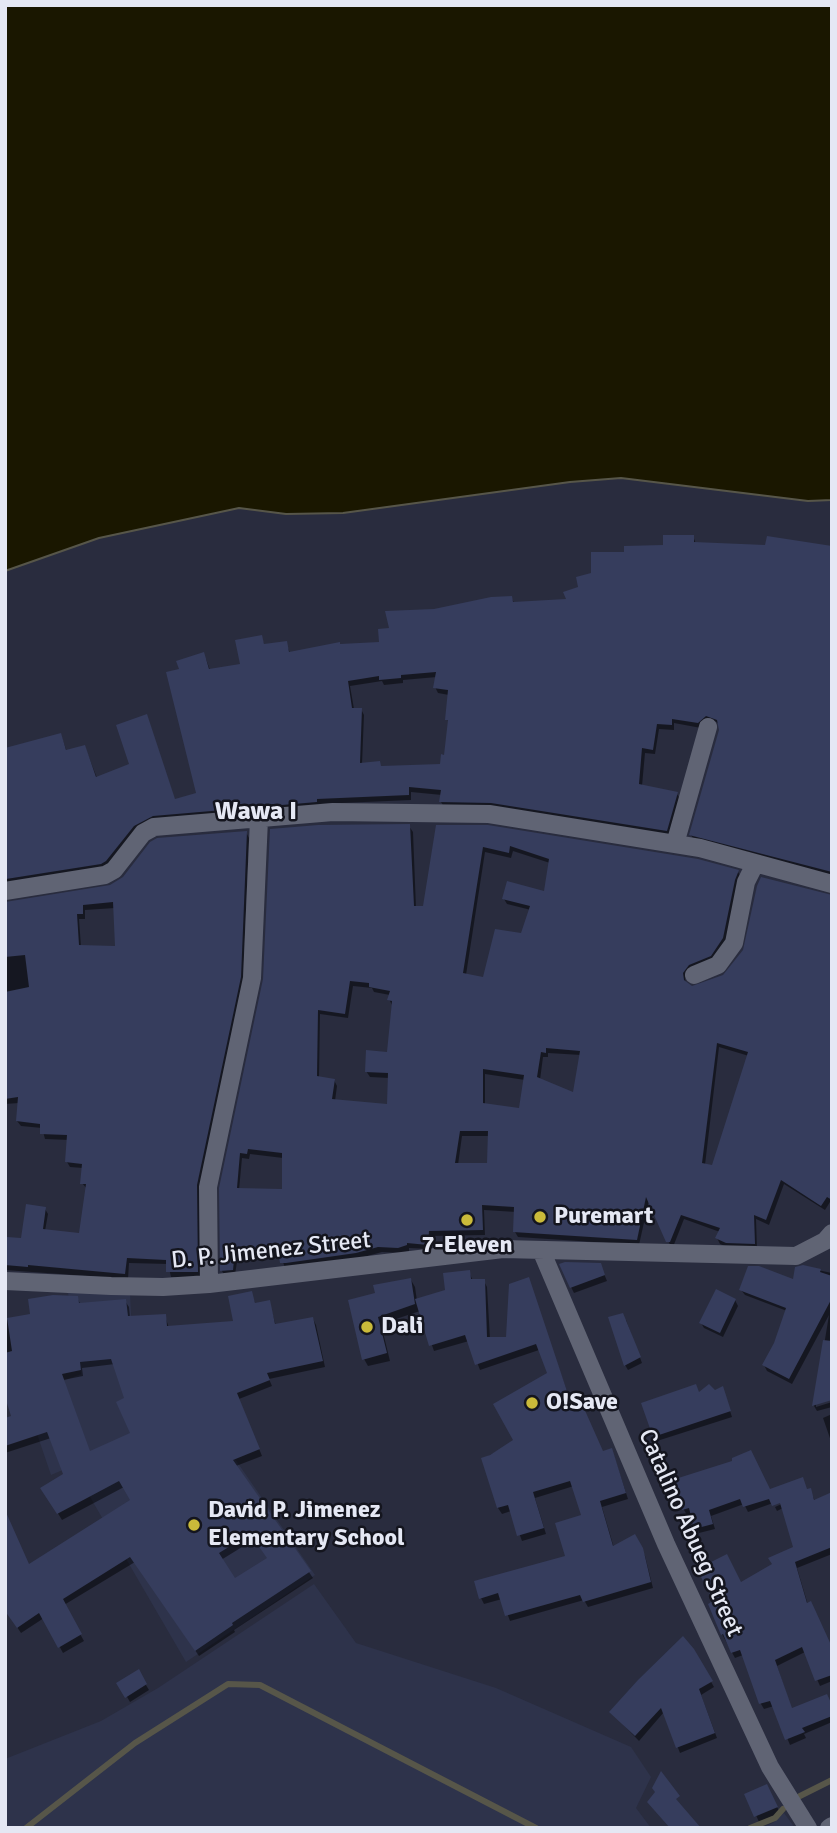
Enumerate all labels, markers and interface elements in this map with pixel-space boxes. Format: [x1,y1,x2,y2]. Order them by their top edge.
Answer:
district label: Wawa I [215,796,297,828]
place label: Puremart [554,1203,653,1231]
marker: Puremart [532,1209,548,1225]
marker: 7-Eleven [459,1212,475,1228]
street label: D. P. Jimenez Street [170,1226,372,1276]
place label: 7-Eleven [421,1232,513,1260]
place label: Dali [381,1313,423,1341]
marker: Dali [359,1319,375,1335]
place label: O!Save [546,1389,618,1417]
marker: O!Save [524,1395,540,1411]
street label: Catalino Abueg Street [631,1425,749,1641]
place label: David P. Jimenez Elementary School [208,1497,405,1553]
marker: David P. Jimenez Elementary School [186,1517,202,1533]

